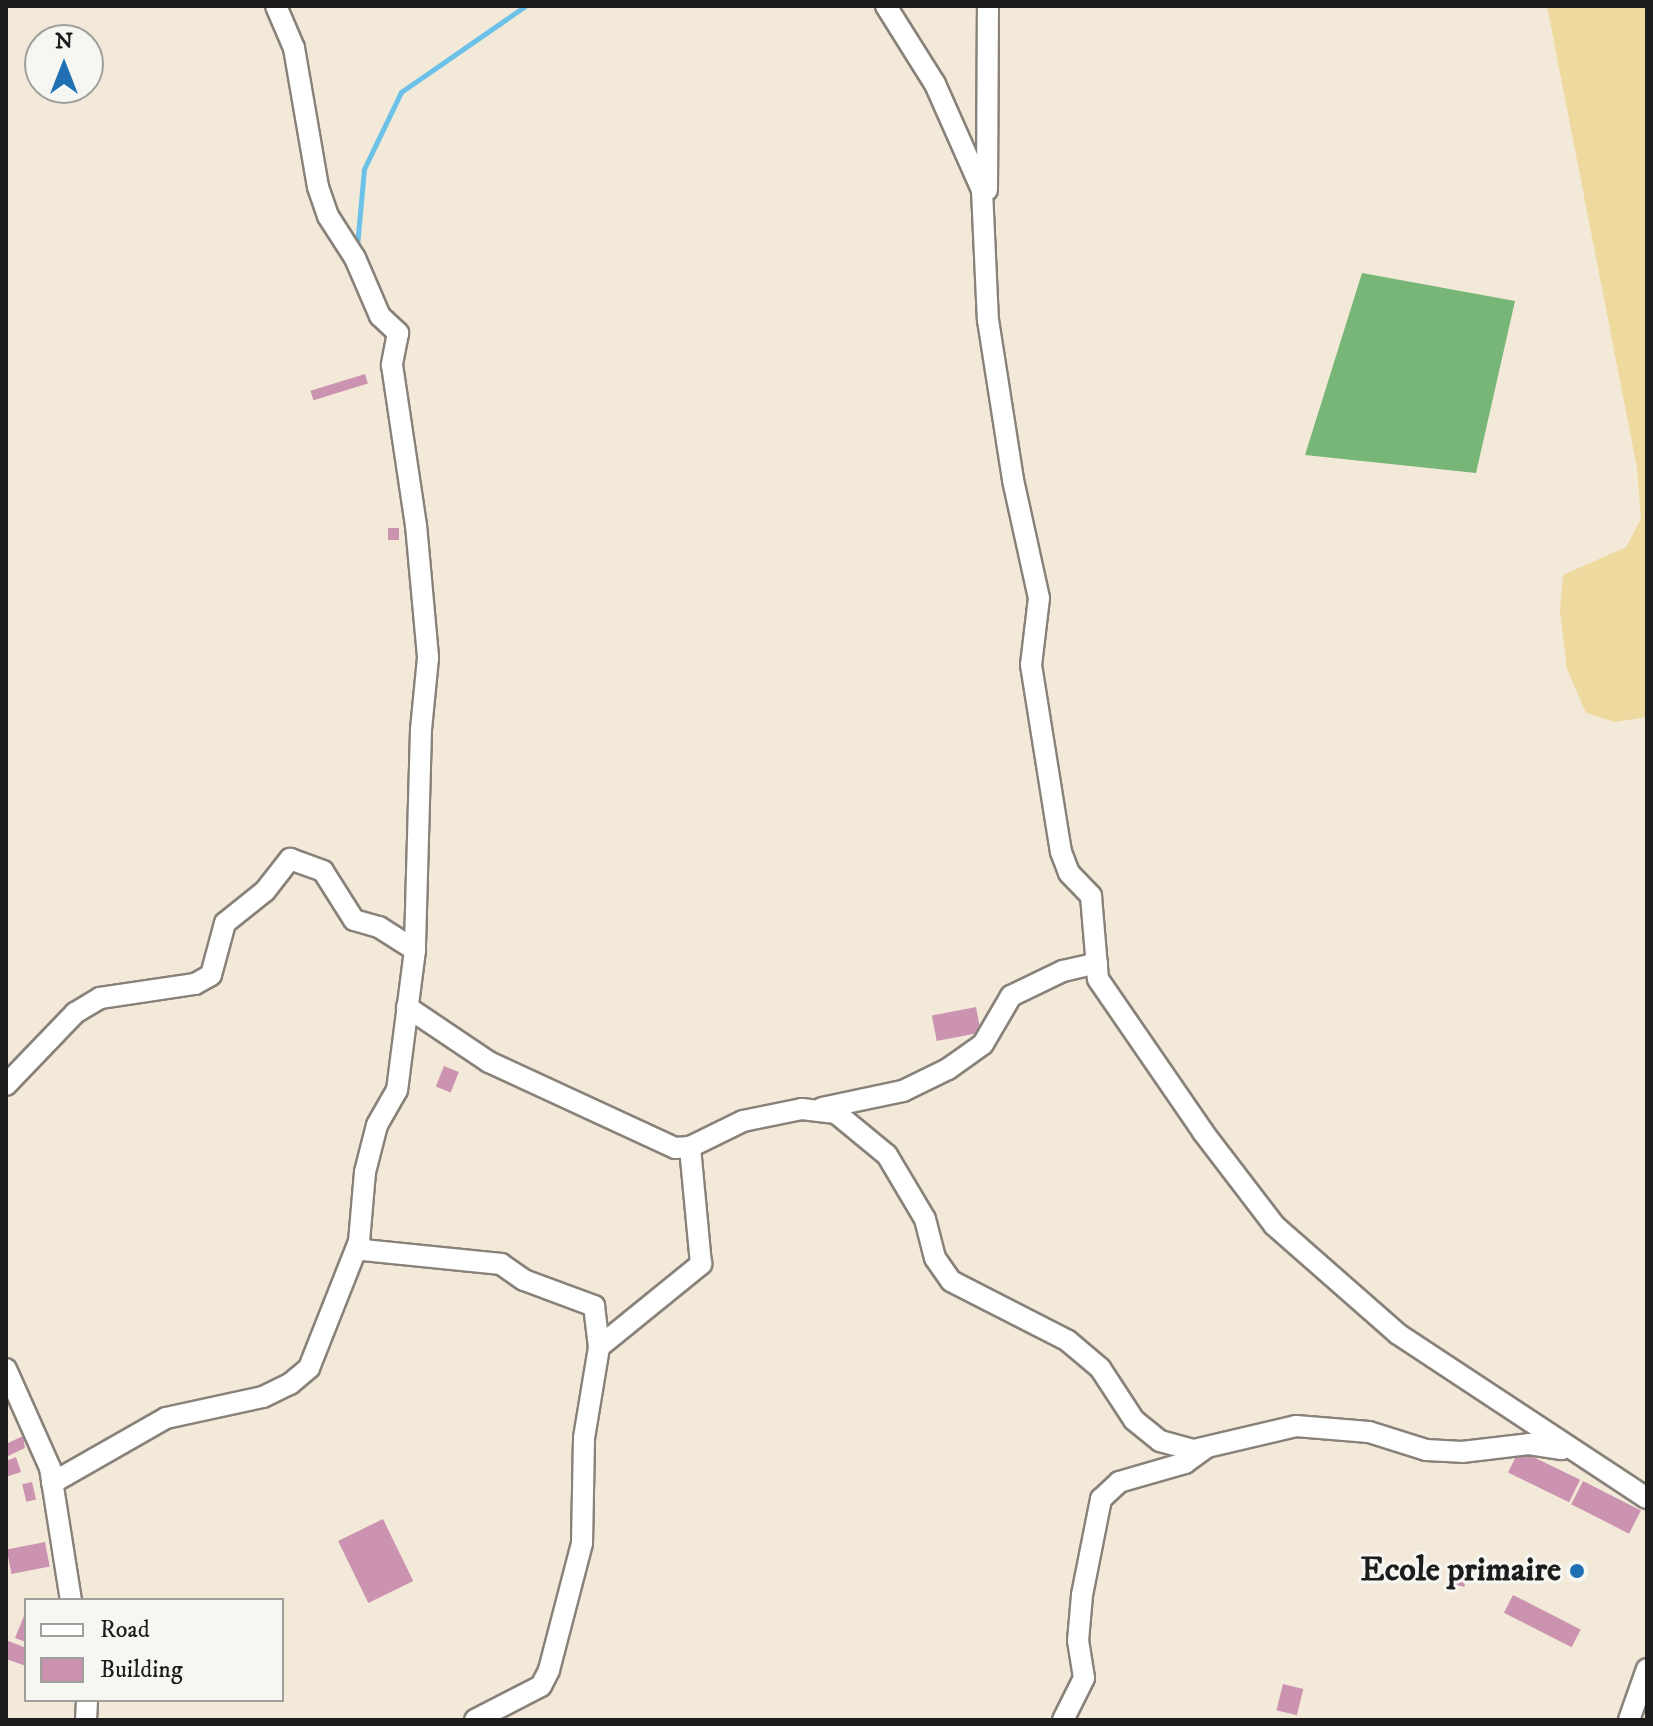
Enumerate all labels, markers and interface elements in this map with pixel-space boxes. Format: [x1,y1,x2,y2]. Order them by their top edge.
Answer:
north arrow [24,24,104,104]
text: N [55,28,73,55]
place label: Ecole primaire [1361,1551,1561,1591]
marker: Ecole primaire [1568,1562,1586,1580]
legend [24,1598,284,1702]
text: Road [100,1615,150,1645]
text: Building [100,1655,183,1685]

